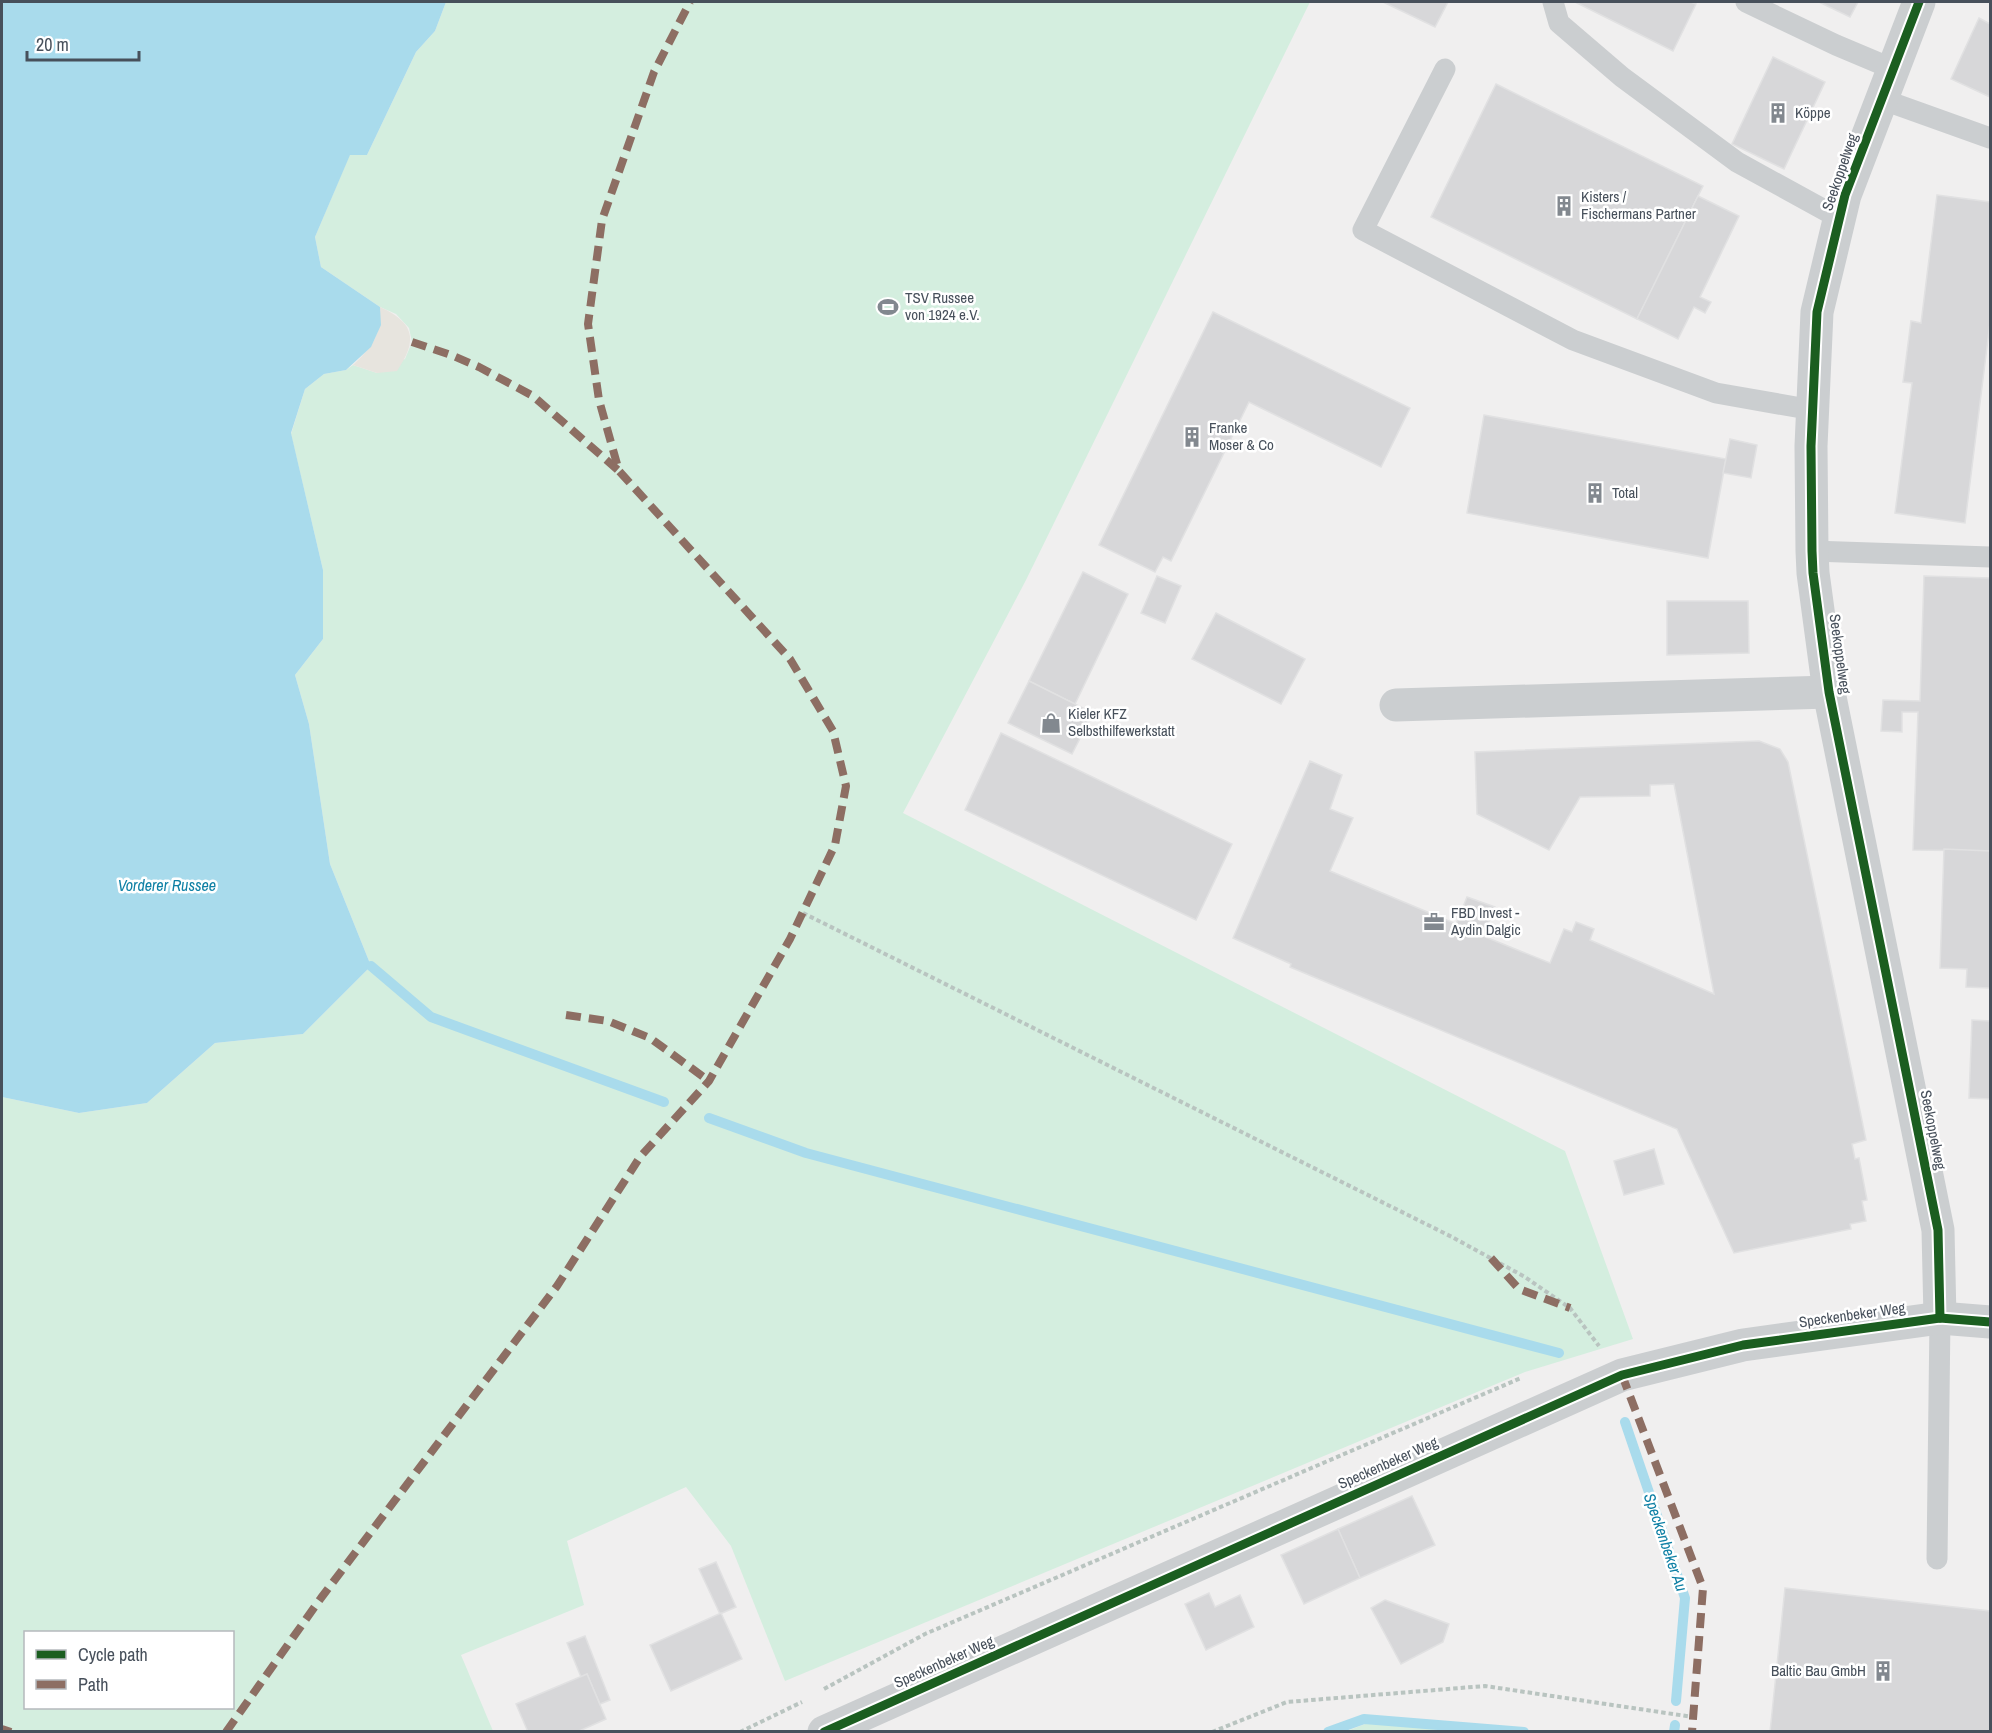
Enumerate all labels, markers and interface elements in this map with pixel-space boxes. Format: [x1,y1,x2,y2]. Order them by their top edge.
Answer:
scale bar [27,24,140,62]
text: 20 m [36,32,69,57]
building icon: Köppe [1766,101,1790,125]
place label: Köppe [1795,102,1831,123]
street label: Seekoppelweg [1816,130,1863,213]
place label: Kisters / Fischermans Partner [1581,186,1696,224]
building icon: Kisters / Fischermans Partner [1552,194,1576,218]
place label: TSV Russee von 1924 e.V. [905,287,980,325]
sports icon: TSV Russee von 1924 e.V. [876,295,900,319]
place label: Franke Moser & Co [1209,417,1274,455]
building icon: Franke Moser & Co [1180,425,1204,449]
building icon: Total [1583,481,1607,505]
place label: Total [1612,482,1638,503]
street label: Seekoppelweg [1824,613,1857,695]
place label: Kieler KFZ Selbsthilfewerkstatt [1068,703,1175,741]
shop icon: Kieler KFZ Selbsthilfewerkstatt [1039,711,1063,735]
water label: Vorderer Russee [118,874,216,896]
place label: FBD Invest - Aydin Dalgic [1450,902,1521,940]
office icon: FBD Invest - Aydin Dalgic [1422,910,1446,934]
street label: Seekoppelweg [1915,1088,1952,1172]
street label: Speckenbeker Weg [1797,1297,1907,1332]
street label: Speckenbeker Weg [1335,1431,1441,1494]
water label: Speckenbeker Au [1639,1490,1693,1594]
street label: Speckenbeker Weg [891,1630,997,1693]
legend [24,1631,234,1709]
text: Cycle path [78,1642,148,1667]
building icon: Baltic Bau GmbH [1871,1659,1895,1683]
place label: Baltic Bau GmbH [1771,1660,1866,1681]
text: Path [78,1672,108,1697]

